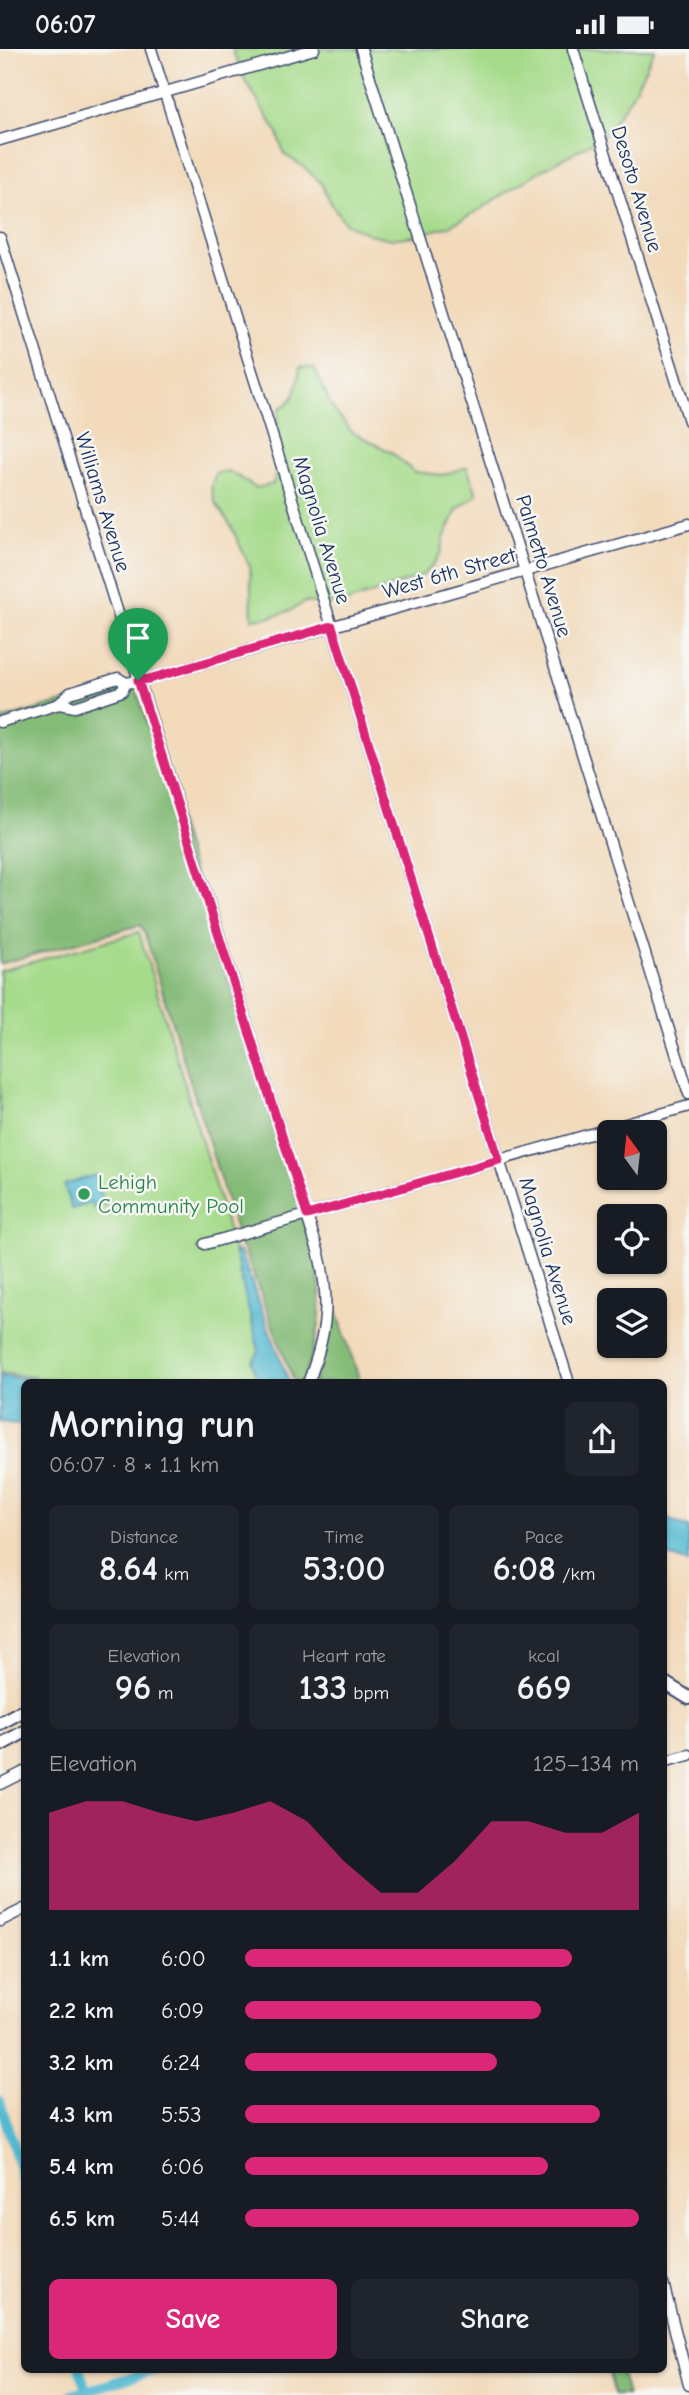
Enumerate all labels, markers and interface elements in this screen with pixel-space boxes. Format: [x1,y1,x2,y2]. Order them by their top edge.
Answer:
text: 06:07 [35,10,95,40]
street label: Desoto Avenue [606,123,668,255]
street label: Williams Avenue [70,429,136,575]
street label: Magnolia Avenue [288,453,356,607]
street label: Palmetto Avenue [511,492,577,640]
street label: West 6th Street [380,542,519,603]
pin [108,608,168,680]
icon: arrive [119,619,157,657]
north arrow [597,1120,667,1190]
map controls [597,1120,667,1358]
place label: Lehigh Community Pool [98,1170,244,1218]
street label: Magnolia Avenue [514,1174,582,1328]
marker: Lehigh Community Pool [76,1186,92,1202]
button: locate [597,1204,667,1274]
button: layers [597,1288,667,1358]
button: share [565,1402,639,1476]
text: Morning run [49,1403,255,1447]
text: 06:07 · 8 × 1.1 km [49,1451,219,1478]
text: Distance [110,1526,178,1548]
text: Time [324,1526,364,1548]
text: Pace [525,1526,563,1548]
text: 8.64 [99,1548,158,1589]
text: 53:00 [302,1548,386,1589]
text: 6:08 [492,1548,556,1589]
text: km [158,1563,189,1585]
text: /km [556,1563,596,1585]
text: Elevation [108,1645,180,1667]
text: Heart rate [302,1645,386,1667]
text: kcal [528,1645,560,1667]
text: 96 [115,1667,151,1708]
text: 133 [299,1667,347,1708]
text: 669 [517,1667,571,1708]
text: m [151,1682,173,1704]
text: bpm [347,1682,389,1704]
text: Elevation [49,1750,137,1777]
text: 125–134 m [533,1750,639,1777]
text: 1.1 km [49,1945,109,1972]
text: 6:00 [161,1945,206,1972]
text: 2.2 km [49,1997,114,2024]
text: 6:09 [161,1997,204,2024]
text: 3.2 km [49,2049,114,2076]
text: 6:24 [161,2049,201,2076]
text: 4.3 km [49,2101,113,2128]
text: 5:53 [161,2101,202,2128]
text: 5.4 km [49,2153,114,2180]
text: 6:06 [161,2153,204,2180]
text: 6.5 km [49,2205,115,2232]
text: 5:44 [161,2205,200,2232]
button: Save [49,2279,337,2359]
button: Share [351,2279,639,2359]

